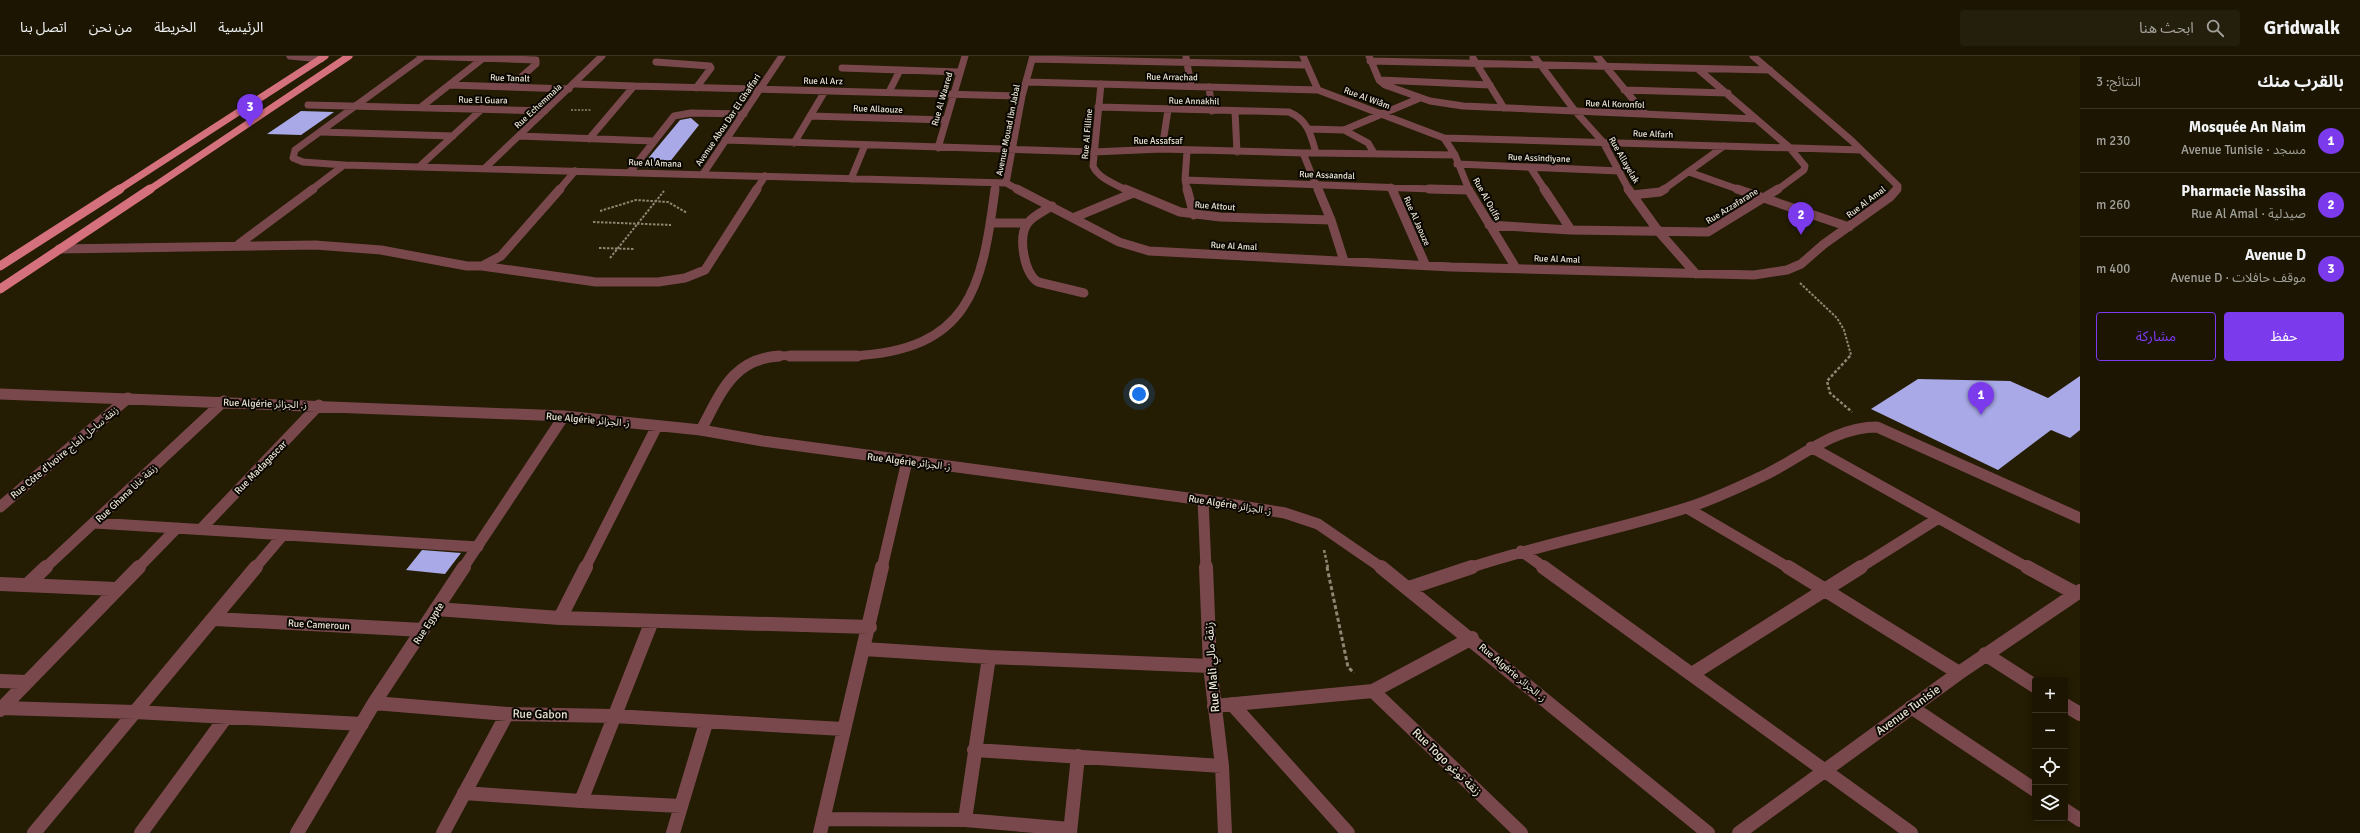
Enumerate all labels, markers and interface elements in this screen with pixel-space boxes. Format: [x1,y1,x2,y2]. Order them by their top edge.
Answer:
search box [1960,10,2240,46]
text: Gridwalk [2264,16,2340,40]
icon: search [2204,17,2226,39]
text: اتصل بنا [20,19,67,36]
text: من نحن [89,19,132,36]
text: الخريطة [154,19,196,36]
text: الرئيسية [218,19,263,36]
text: ابحث هنا [2139,19,2194,37]
street label: Rue Al Waared [930,71,955,127]
text: بالقرب منك [2257,71,2344,92]
street label: Rue Tanalt [490,72,530,85]
street label: Avenue Abou Dar El Ghaffari [693,72,763,168]
street label: Rue Arrachad [1146,72,1198,83]
text: النتائج: 3 [2096,74,2141,90]
street label: Rue Al Arz [803,76,843,87]
street label: Rue Echemmaia [512,81,565,131]
street label: Avenue Mouad Ibn Jabal [994,83,1023,177]
street label: Rue Al Wiâm [1342,85,1391,112]
pin: 3 [237,94,263,127]
street label: Rue El Guara [458,95,508,106]
street label: Rue Annakhil [1168,96,1220,107]
street label: Rue Al Koronfol [1585,98,1645,111]
street label: Rue Allaouze [853,103,904,116]
street label: Rue Al Filline [1080,108,1095,160]
text: Mosquée An Naim [2189,118,2306,136]
street label: Rue Alfarh [1633,128,1673,141]
text: 230 m [2096,133,2130,149]
text: 1 [2327,133,2335,149]
street label: Rue Allayelak [1606,135,1642,186]
street label: Rue Assafsaf [1133,136,1184,147]
text: مسجد · Avenue Tunisie [2181,142,2306,158]
street label: Rue Assindiyane [1508,152,1571,165]
street label: Rue Al Amana [628,157,682,170]
street label: Rue Assaandal [1299,169,1356,182]
street label: Rue Al Oulfa [1470,176,1503,223]
text: Pharmacie Nassiha [2181,182,2306,200]
street label: Rue Al Amal [1844,184,1888,221]
street label: Rue Azzafarane [1704,186,1761,227]
street label: Rue Al Jaouze [1401,195,1433,248]
text: 260 m [2096,197,2130,213]
text: 2 [2327,197,2335,213]
street label: Rue Attout [1194,200,1236,213]
pin: 2 [1788,202,1814,235]
text: صيدلية · Rue Al Amal [2191,206,2306,222]
street label: Rue Al Amal [1210,240,1258,253]
text: Avenue D [2245,246,2306,264]
street label: Rue Al Amal [1534,253,1581,266]
text: 400 m [2096,261,2130,277]
text: 3 [2327,261,2335,277]
text: موقف حافلات · Avenue D [2171,270,2306,286]
button: مشاركة [2096,312,2216,361]
button: حفظ [2224,312,2344,361]
pin: 1 [1968,382,1994,415]
your location [1129,384,1149,404]
street label: Rue Algérie ز. الجزائر [223,397,307,411]
street label: Rue Côte d'Ivoire زنقة ساحل العاج [8,404,122,502]
street label: Rue Algérie ز. الجزائر [546,410,631,430]
street label: Rue Madagascar [232,438,290,497]
street label: Rue Algérie ز. الجزائر [866,451,952,473]
street label: Rue Ghana زنقة غانا [93,462,160,525]
street label: Rue Algérie ز. الجزائر [1187,492,1273,518]
street label: Rue Egypte [411,600,447,647]
street label: Rue Cameroun [288,617,350,633]
street label: Rue Mali زنقة مالي [1202,621,1225,713]
street label: Rue Algérie ز. الجزائر [1476,641,1549,705]
map controls [2032,677,2068,821]
button: + [2032,677,2068,713]
street label: Avenue Tunisie [1873,682,1943,739]
street label: Rue Gabon [512,707,568,722]
button: − [2032,713,2068,749]
street label: Rue Togo زنقة توغو [1409,725,1485,799]
button: locate [2032,749,2068,785]
button: layers [2032,785,2068,821]

